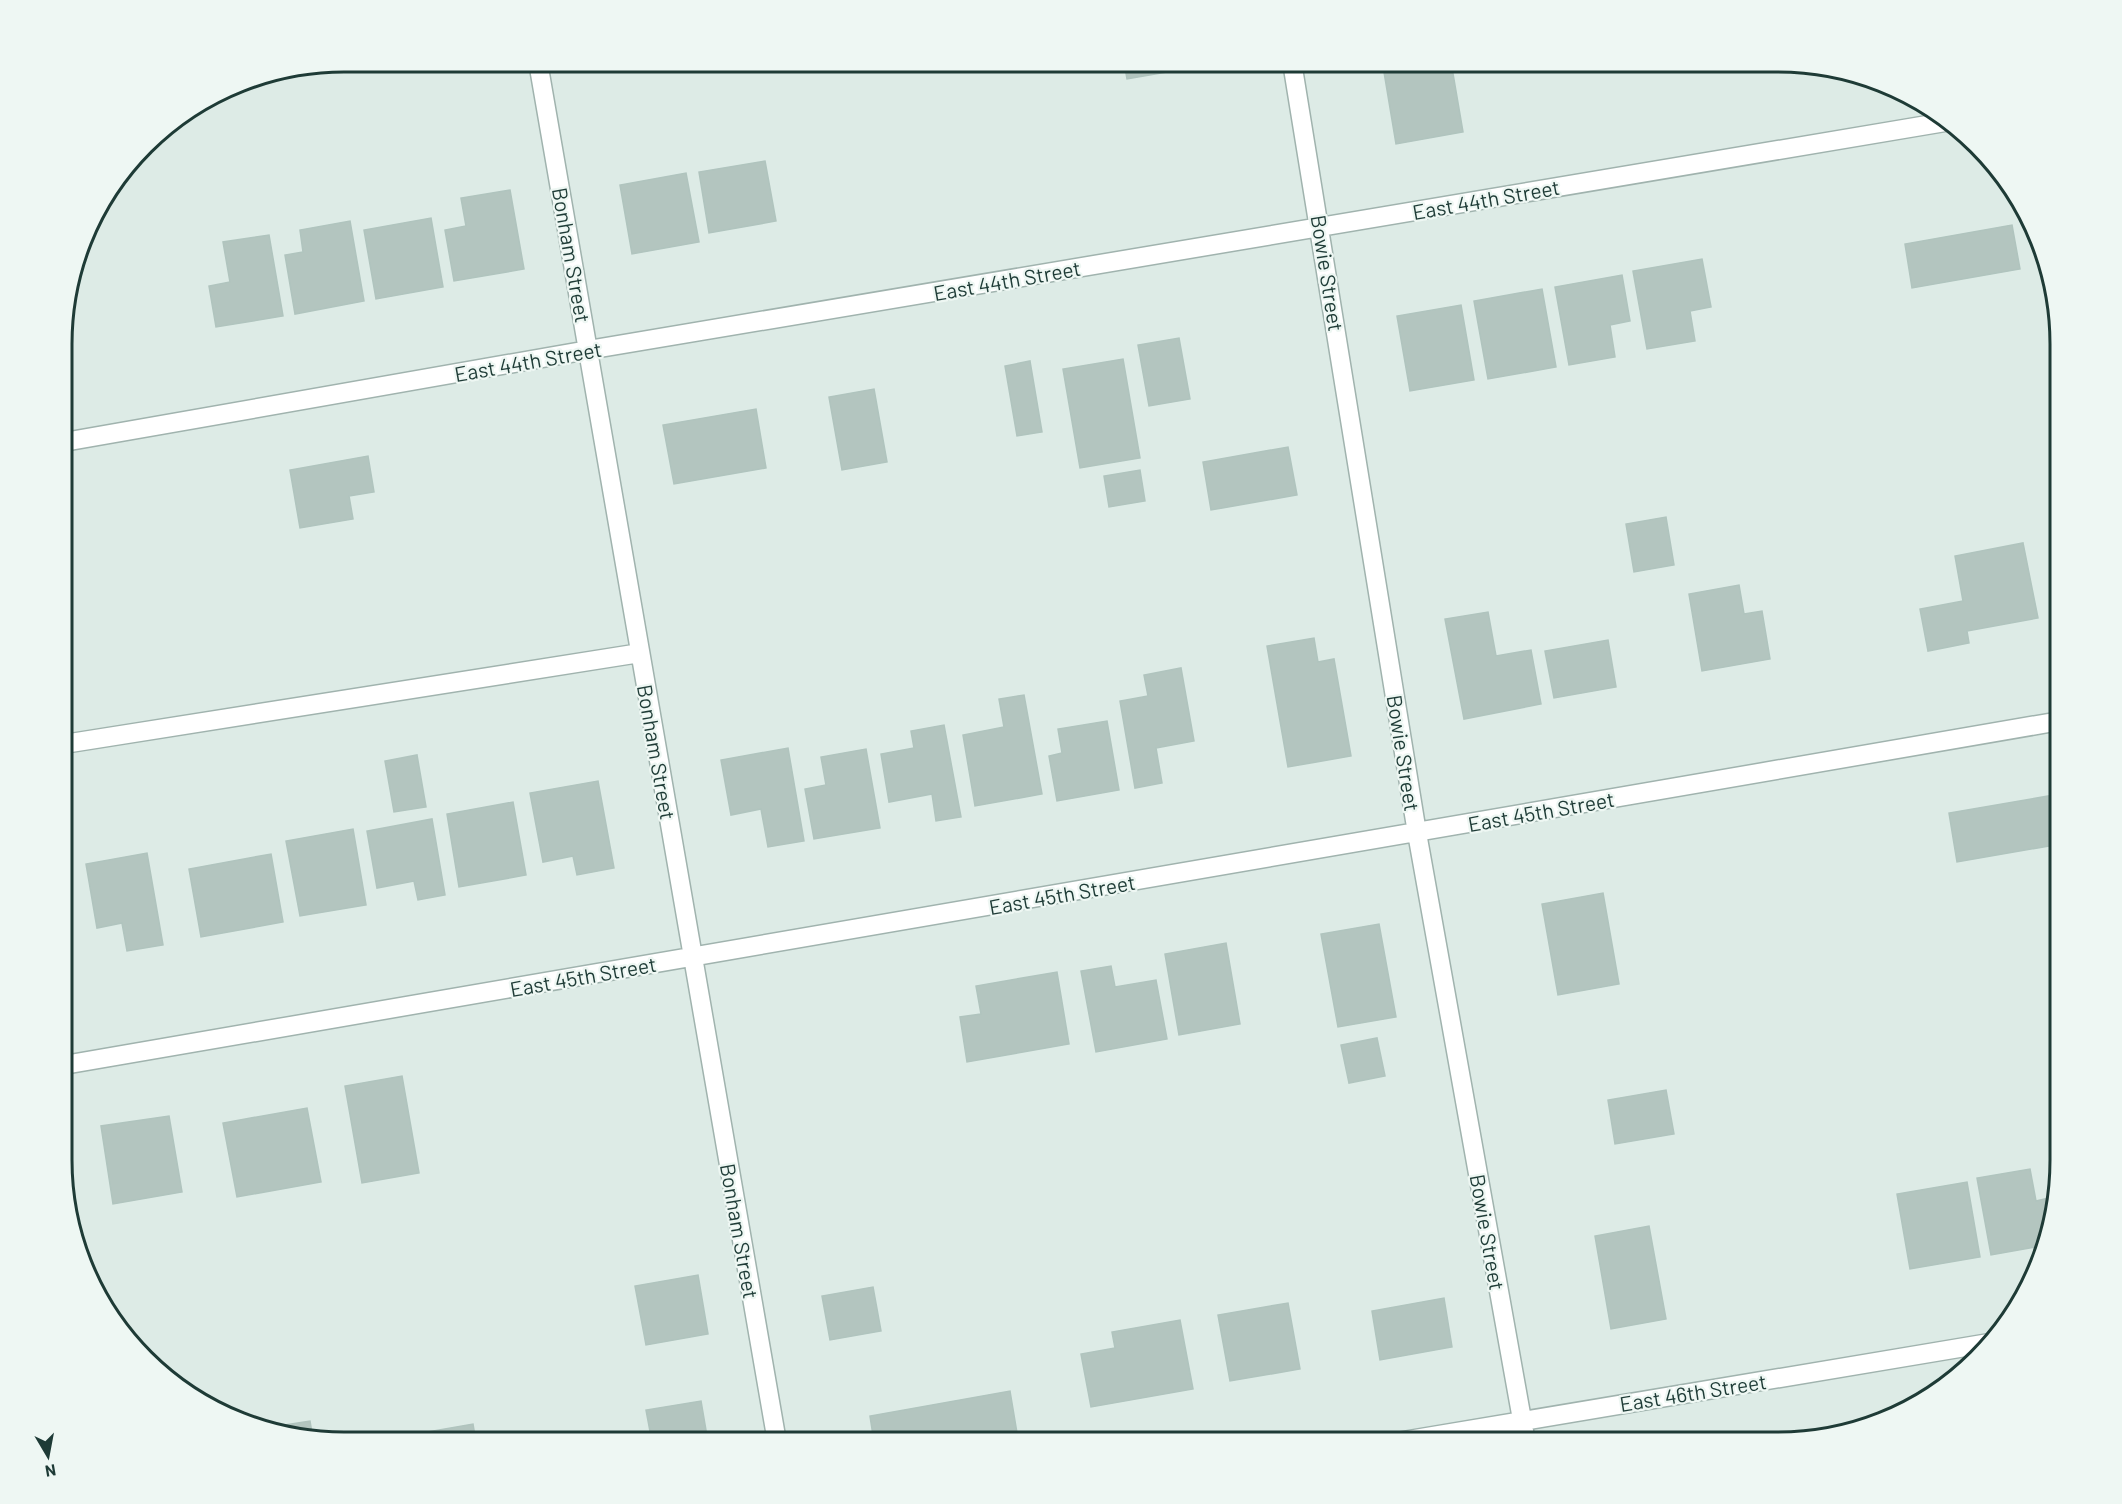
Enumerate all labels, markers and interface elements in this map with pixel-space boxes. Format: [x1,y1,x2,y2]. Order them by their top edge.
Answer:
street label: East 44th Street [1410,174,1562,224]
street label: Bonham Street [548,185,596,325]
street label: Bowie Street [1306,213,1350,333]
street label: East 44th Street [931,255,1083,305]
street label: East 44th Street [452,336,604,386]
street label: Bonham Street [633,682,681,822]
street label: Bowie Street [1382,693,1426,813]
street label: East 45th Street [1466,786,1616,836]
street label: East 45th Street [987,869,1137,919]
street label: East 45th Street [508,951,658,1001]
street label: Bonham Street [716,1161,764,1301]
street label: Bowie Street [1465,1172,1511,1292]
street label: East 46th Street [1618,1368,1768,1416]
north arrow [18,1426,78,1486]
text: N [44,1461,58,1482]

